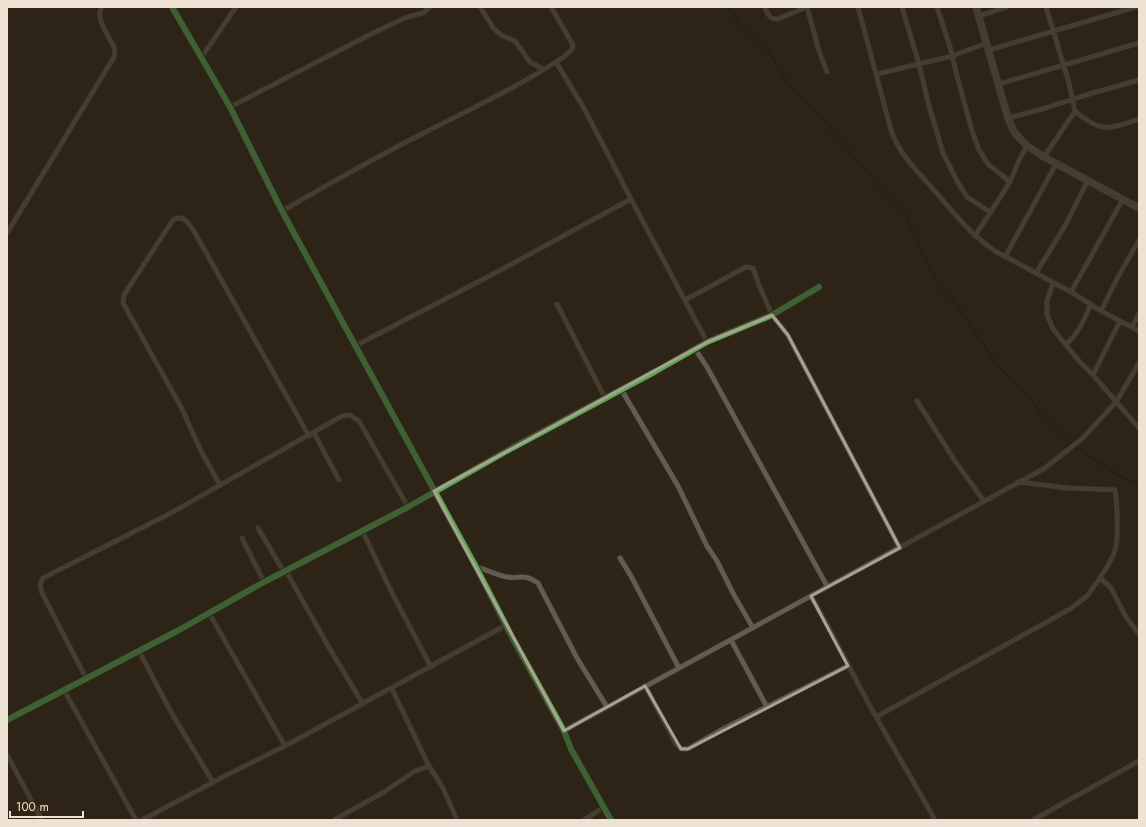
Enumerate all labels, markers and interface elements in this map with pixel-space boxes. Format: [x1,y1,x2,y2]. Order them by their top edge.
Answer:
scale bar [10,793,83,819]
text: 100 m [16,798,49,816]

